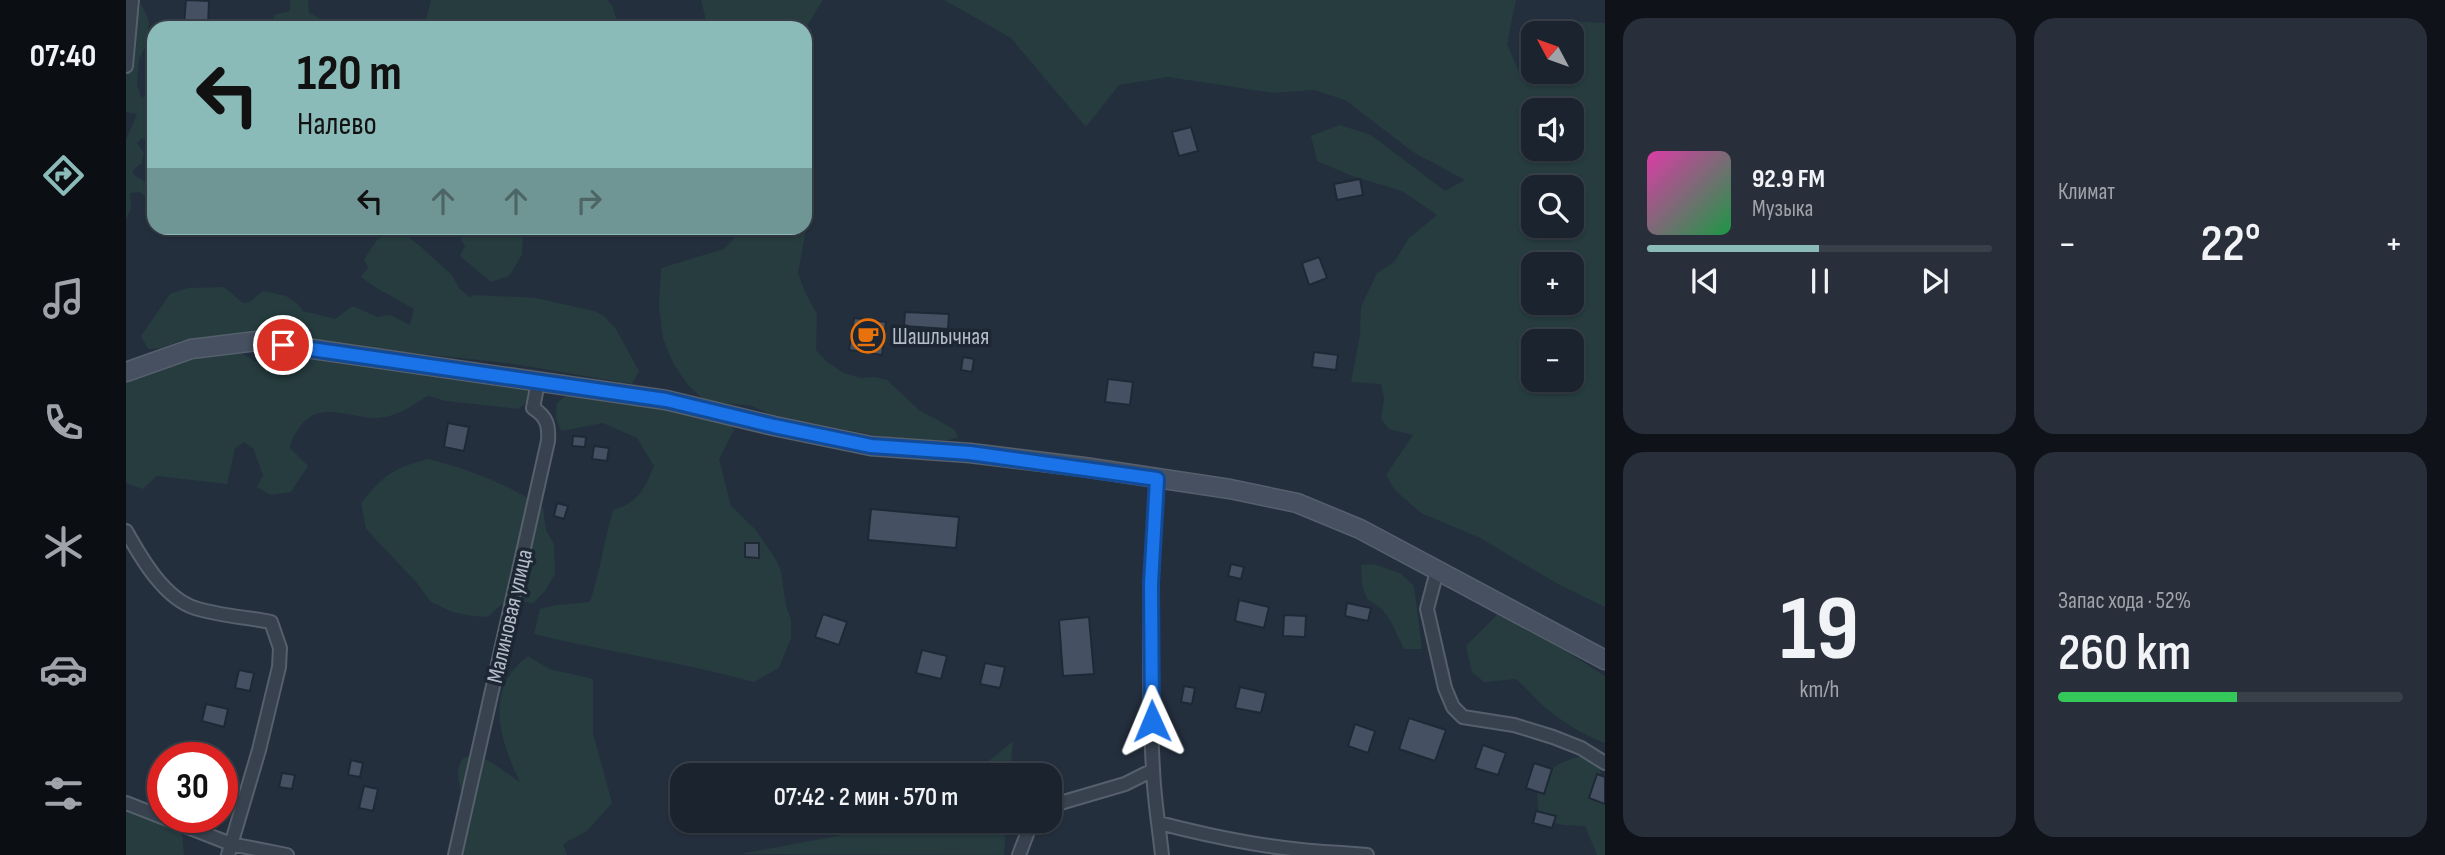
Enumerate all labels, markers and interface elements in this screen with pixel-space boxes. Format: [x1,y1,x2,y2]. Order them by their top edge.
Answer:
north arrow [1521,21,1584,84]
map controls [1521,21,1584,392]
text: 07:40 [30,37,96,76]
text: 120 m [297,45,402,104]
icon: left [182,49,273,140]
button: sound [1521,98,1584,161]
text: Налево [297,105,377,144]
icon: directions [39,151,88,200]
text: 92.9 FM [1752,164,1825,195]
button: search [1521,175,1584,238]
text: Климат [2058,178,2115,206]
icon: left [351,182,389,220]
icon: ahead [424,182,462,220]
icon: ahead [497,182,535,220]
icon: right [570,182,608,220]
text: Музыка [1752,195,1813,223]
text: 22° [2200,213,2261,276]
text: − [2058,222,2077,267]
text: + [2384,222,2403,267]
button: + [1521,252,1584,315]
icon: previous [1686,262,1724,300]
icon: pause [1801,262,1839,300]
icon: next [1916,262,1954,300]
icon: music [39,274,88,323]
pin [253,315,313,375]
cafe icon: Шашлычная [849,317,887,355]
place label: Шашлычная [892,323,989,351]
icon: arrive [264,326,302,364]
button: − [1521,329,1584,392]
icon: phone [39,398,88,447]
icon: climate [39,522,88,571]
street label: Малиновая улица [481,547,539,686]
text: 19 [1780,576,1859,685]
text: Запас хода · 52% [2058,587,2191,615]
text: 260 km [2058,622,2191,685]
icon: car [39,645,88,694]
text: km/h [1800,676,1839,704]
position arrow [1115,684,1189,758]
speed limit sign: 30 [147,742,238,833]
icon: filters [39,769,88,818]
text: 07:42 · 2 мин · 570 m [774,782,958,813]

